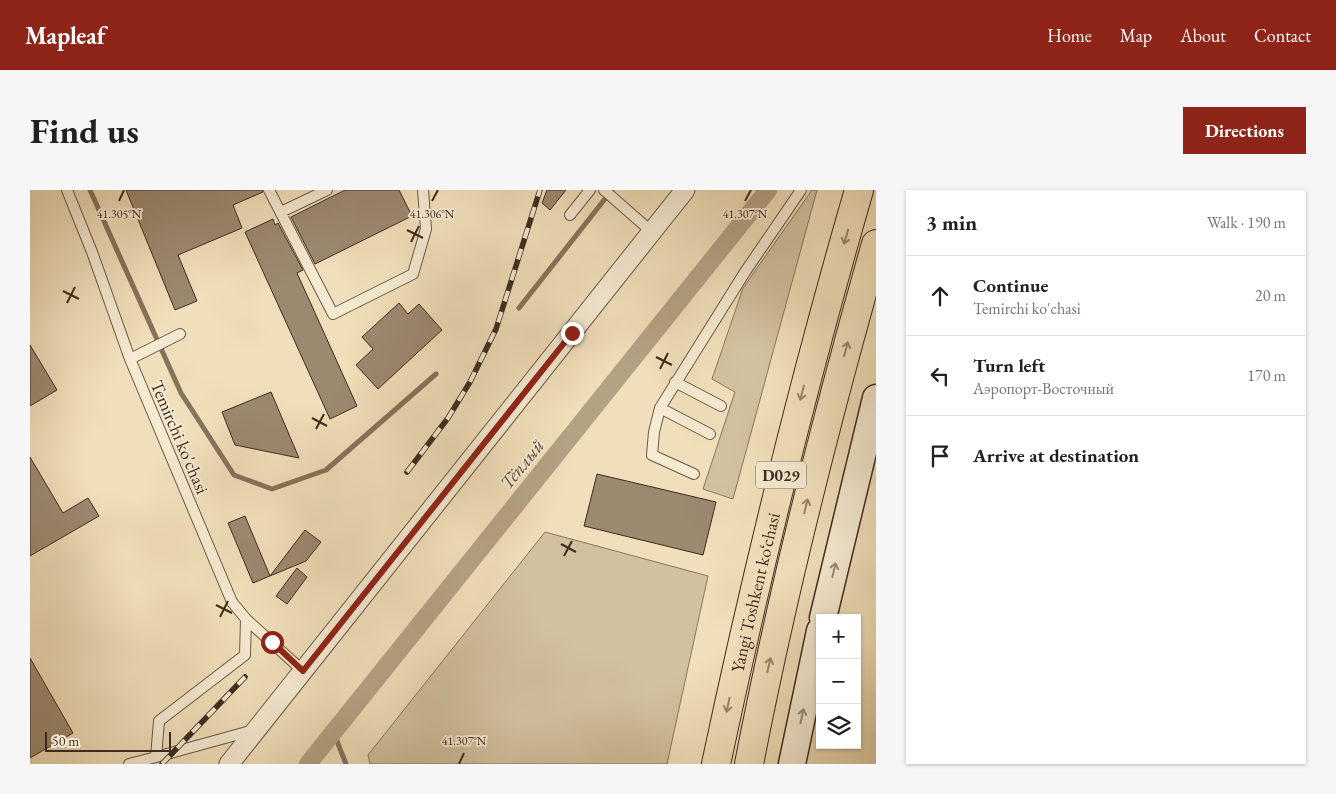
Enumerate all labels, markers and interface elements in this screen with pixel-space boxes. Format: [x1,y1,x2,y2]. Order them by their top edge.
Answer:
text: Mapleaf [25,20,106,51]
text: Home [1047,24,1092,47]
text: Map [1120,24,1152,47]
text: About [1180,24,1226,47]
text: Contact [1254,24,1311,47]
button: Directions [1183,107,1306,154]
text: Find us [30,108,139,153]
text: 41.305°N [97,206,142,222]
text: 41.306°N [410,206,455,222]
text: 41.307°N [723,206,768,222]
text: 3 min [926,209,977,236]
text: Walk · 190 m [1207,212,1286,233]
one-way arrow [840,228,850,244]
text: Continue [973,273,1048,298]
icon: ahead [926,282,954,310]
text: 20 m [1255,285,1286,306]
text: Temirchi ko'chasi [973,298,1081,319]
route end [561,322,584,345]
one-way arrow [842,342,852,358]
text: Turn left [973,353,1045,378]
icon: left [926,362,954,390]
text: 170 m [1247,365,1286,386]
street label: Temirchi ko'chasi [146,377,214,498]
text: Аэропорт-Восточный [973,378,1114,399]
one-way arrow [797,385,806,401]
water label: Тёплый [494,434,550,494]
icon: arrive [926,442,954,470]
text: Arrive at destination [973,443,1139,468]
road number: D029 [756,462,806,488]
one-way arrow [802,499,811,515]
street label: Yangi Toshkent ko‘chasi [725,509,785,674]
one-way arrow [829,563,839,579]
map controls [816,614,861,749]
button: + [816,614,861,659]
route start [261,631,284,654]
one-way arrow [765,657,774,673]
button: − [816,659,861,704]
one-way arrow [723,696,733,712]
button: layers [816,704,861,749]
one-way arrow [797,709,807,725]
scale bar [45,729,171,752]
text: 50 m [52,732,79,750]
text: 41.307°N [442,733,487,749]

